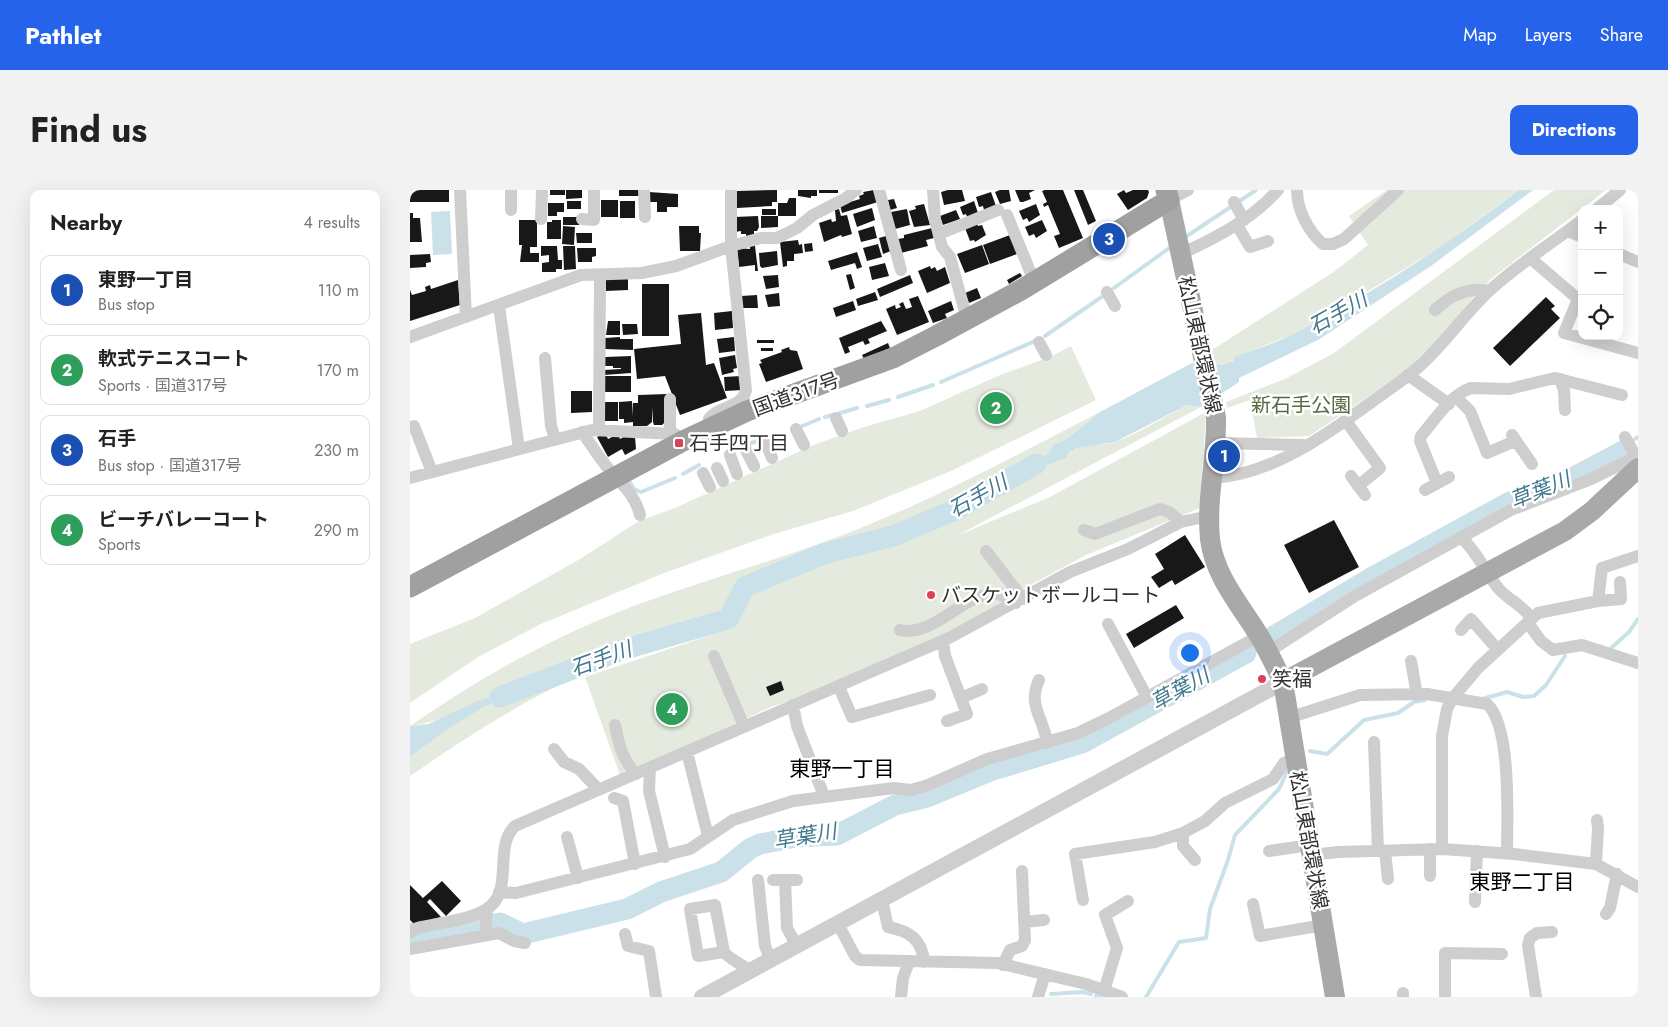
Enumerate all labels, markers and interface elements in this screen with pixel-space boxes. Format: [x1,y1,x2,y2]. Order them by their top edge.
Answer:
text: Pathlet [25,18,101,53]
text: Map [1463,22,1497,48]
text: Layers [1525,22,1572,48]
text: Share [1600,22,1643,48]
text: Find us [30,105,147,155]
button: Directions [1510,105,1638,155]
map controls [1578,205,1623,340]
button: + [1578,205,1623,250]
text: Nearby [50,208,122,238]
text: 4 results [304,211,360,234]
pin: 3 [1093,220,1125,258]
button: − [1578,250,1623,295]
text: 東野一丁目 [98,266,193,293]
street label: 松山東部環状線 [1171,274,1228,417]
text: 1 [63,279,71,302]
text: 110 m [318,279,359,302]
water label: 石手川 [1303,284,1375,341]
text: Bus stop [98,293,155,316]
button: locate [1578,295,1623,340]
text: 軟式テニスコート [98,345,250,372]
text: 2 [62,359,72,382]
text: 170 m [317,359,359,382]
street label: 国道317号 [749,365,844,424]
text: Sports · 国道317号 [98,374,227,397]
pin: 2 [980,389,1012,427]
park label: 新石手公園 [1251,391,1351,420]
text: 石手 [98,425,136,452]
place label: 石手四丁目 [689,429,789,458]
marker: 石手四丁目 [673,437,685,449]
pin: 1 [1208,437,1240,475]
text: 3 [62,439,72,462]
text: 230 m [314,439,359,462]
text: Bus stop · 国道317号 [98,454,241,477]
water label: 草葉川 [1505,464,1577,516]
water label: 石手川 [943,467,1015,524]
text: ビーチバレーコート [98,506,269,533]
text: 4 [61,519,73,542]
text: 290 m [314,519,359,542]
text: Sports [98,533,140,556]
place label: バスケットボールコート [941,581,1161,610]
marker: バスケットボールコート [925,589,937,601]
water label: 石手川 [566,633,638,684]
your location [1177,640,1203,666]
water label: 草葉川 [1145,660,1217,717]
place label: 笑福 [1272,665,1312,694]
marker: 笑福 [1256,673,1268,685]
pin: 4 [656,690,688,728]
district label: 東野一丁目 [790,754,895,784]
street label: 松山東部環状線 [1282,769,1335,912]
water label: 草葉川 [772,816,840,856]
district label: 東野二丁目 [1470,867,1575,897]

